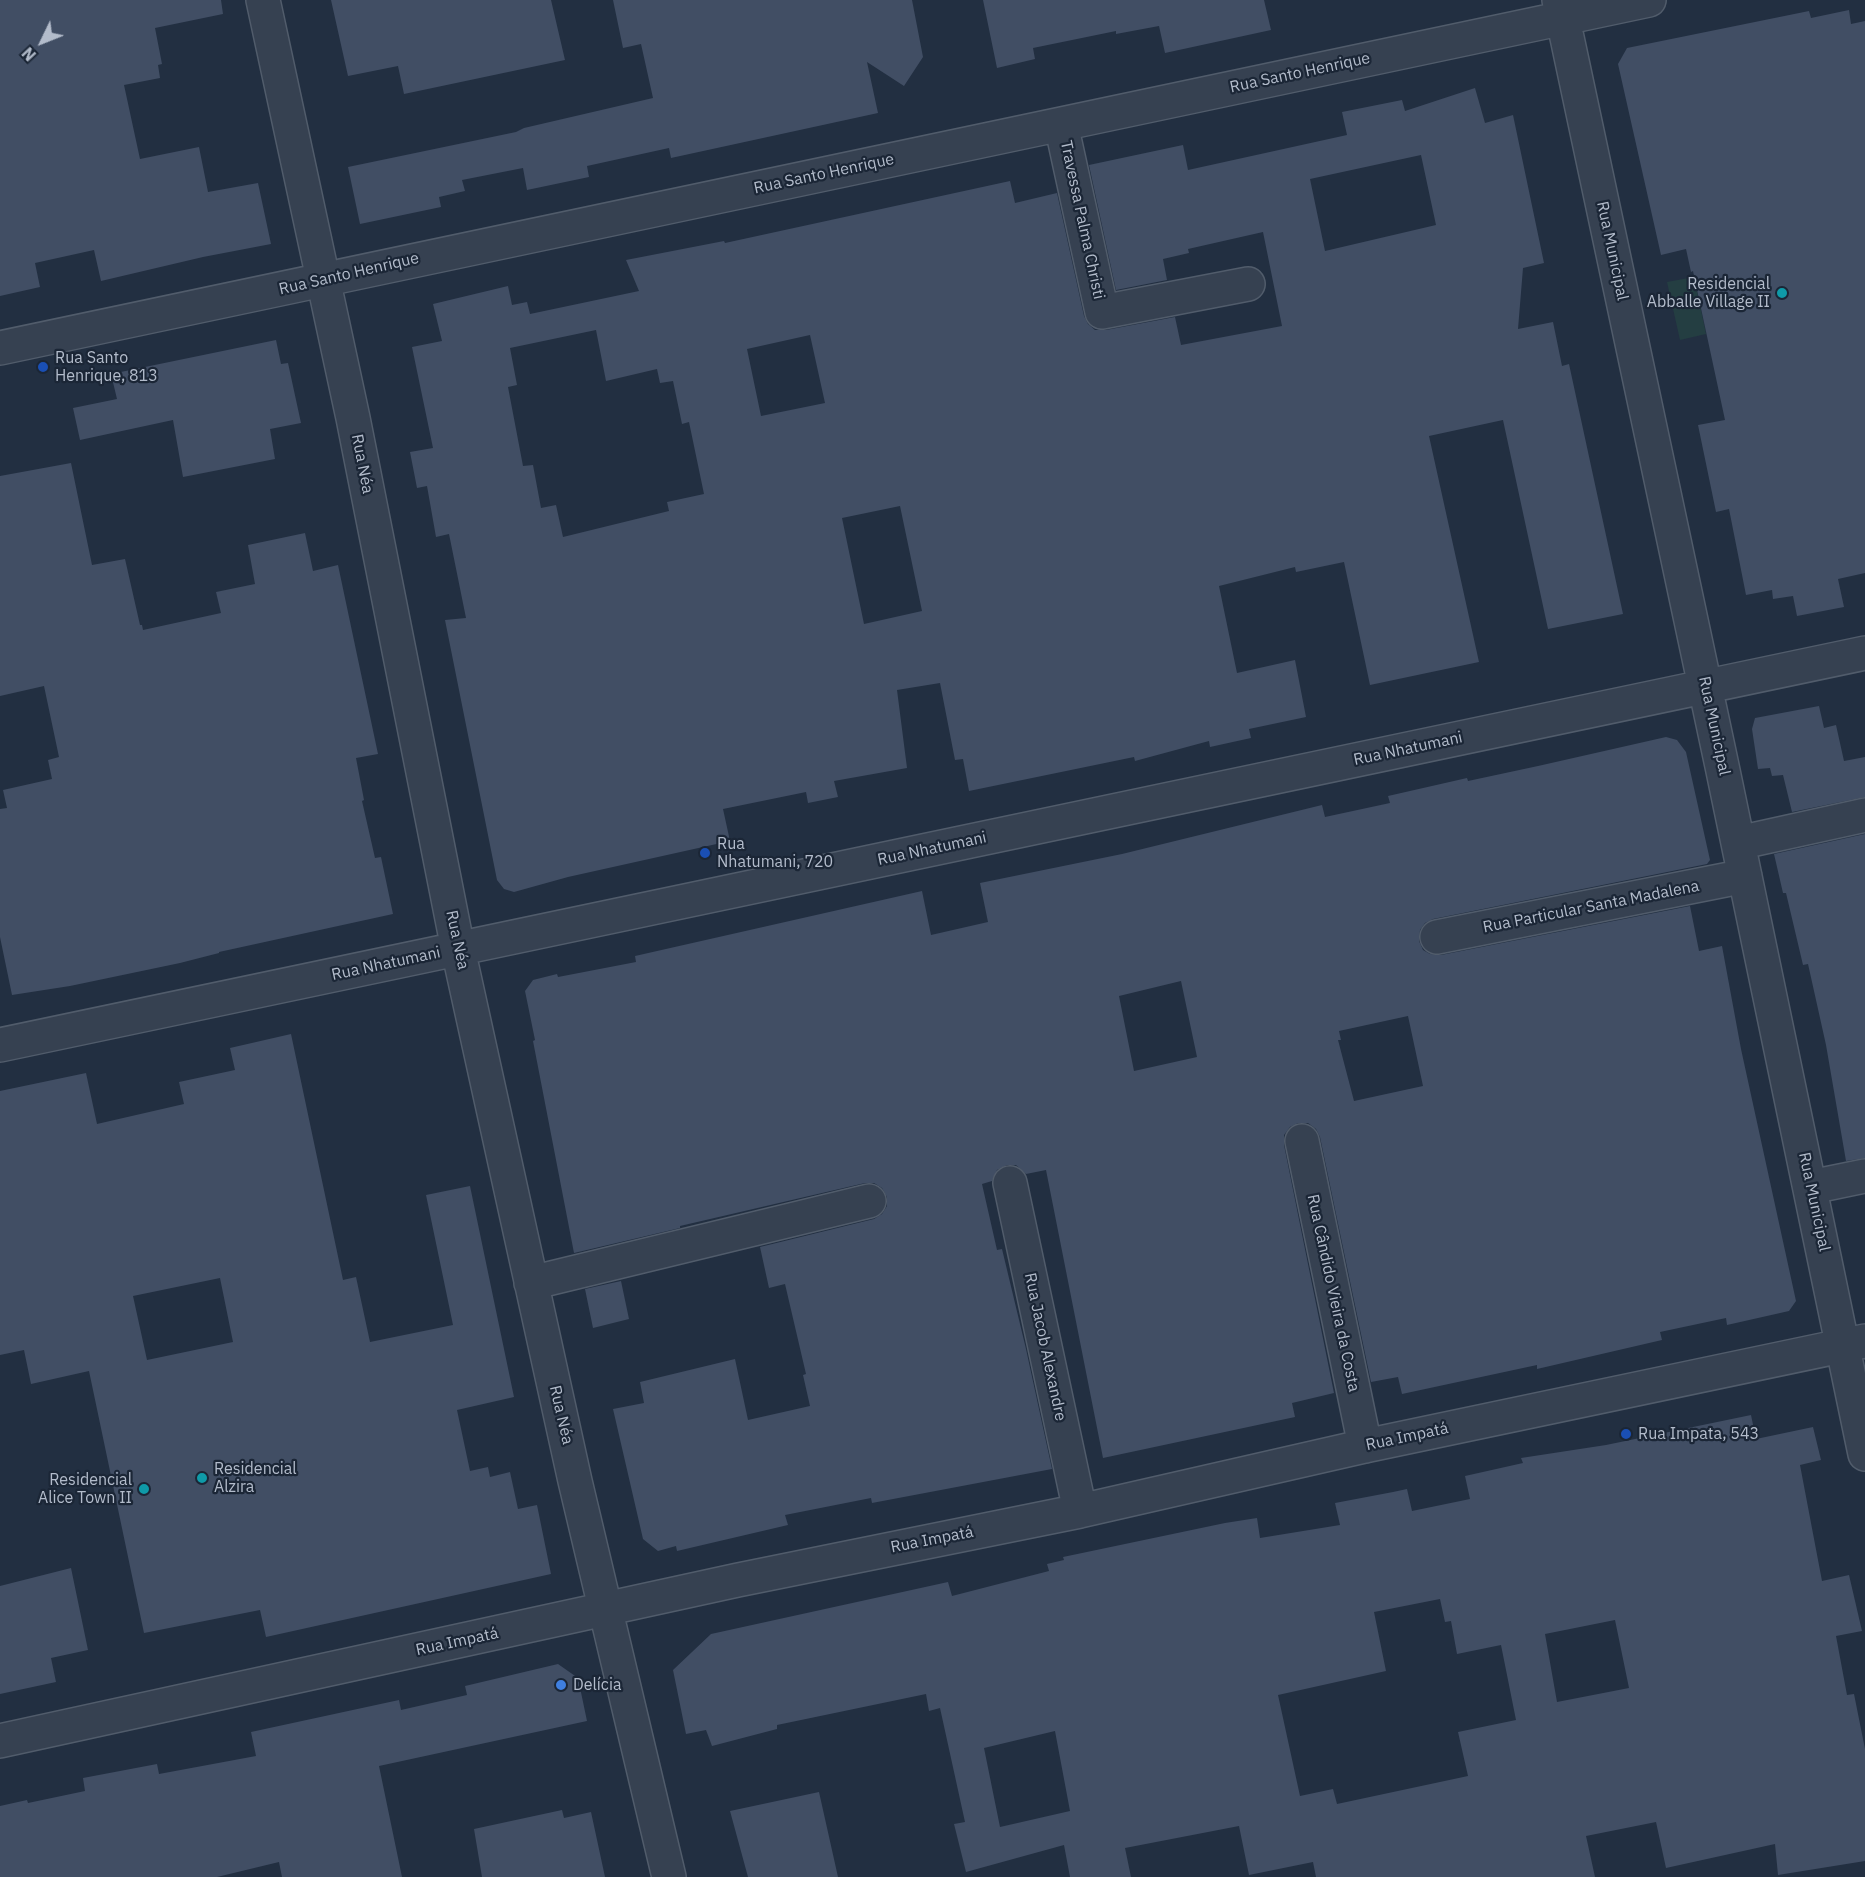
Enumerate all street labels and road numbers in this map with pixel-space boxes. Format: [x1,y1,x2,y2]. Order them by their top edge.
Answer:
street label: Rua Santo Henrique [1228,49,1372,97]
street label: Travessa Palma Christi [1056,139,1108,301]
street label: Rua Santo Henrique [752,150,896,198]
street label: Rua Municipal [1592,200,1632,302]
street label: Rua Santo Henrique [277,249,421,299]
street label: Rua Néa [347,433,377,495]
street label: Rua Municipal [1694,675,1734,777]
street label: Rua Nhatumani [1352,728,1464,770]
street label: Rua Nhatumani [876,828,988,870]
street label: Rua Particular Santa Madalena [1481,877,1701,937]
street label: Rua Néa [441,909,473,971]
street label: Rua Nhatumani [330,943,442,985]
street label: Rua Municipal [1794,1151,1834,1253]
street label: Rua Cândido Vieira da Costa [1303,1192,1363,1394]
street label: Rua Jacob Alexandre [1020,1271,1070,1423]
street label: Rua Néa [545,1383,577,1447]
street label: Rua Impatá [1364,1419,1450,1455]
street label: Rua Impatá [889,1523,975,1557]
street label: Rua Impatá [414,1624,500,1660]

